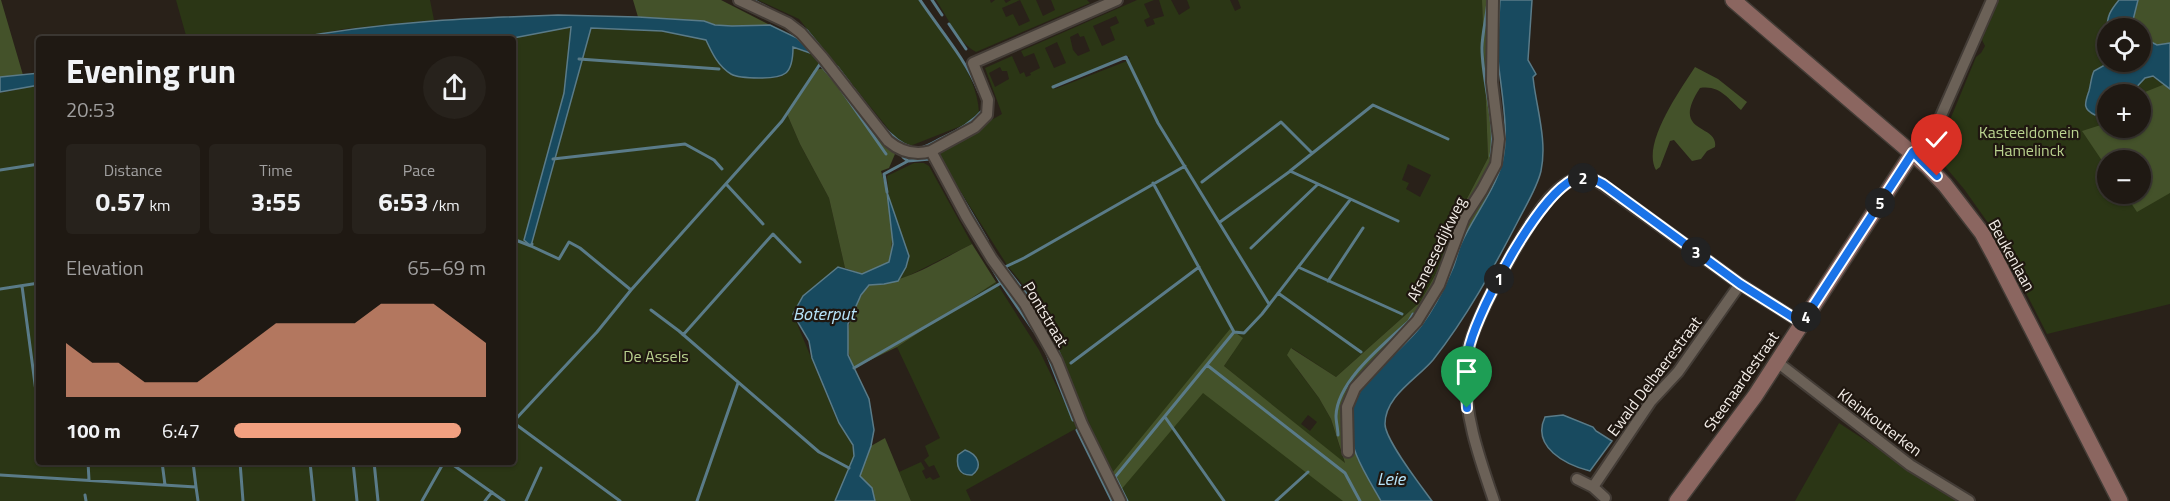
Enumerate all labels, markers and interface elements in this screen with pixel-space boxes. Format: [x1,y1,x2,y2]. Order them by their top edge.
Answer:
map controls [2097,18,2151,204]
button: locate [2097,18,2151,72]
text: Evening run [66,46,236,96]
button: share [423,56,486,119]
button: + [2097,84,2151,138]
text: 20:53 [66,94,115,125]
pin [1911,114,1962,176]
park label: Kasteeldomein Hamelinck [1979,120,2079,162]
icon: check [1920,123,1953,156]
button: − [2097,150,2151,204]
text: Distance [104,158,162,182]
text: Time [259,158,293,182]
text: Pace [403,158,435,182]
pin: 2 [1568,163,1598,193]
text: 2 [1579,166,1587,190]
text: 0.57 [96,182,146,221]
text: 3:55 [251,182,301,221]
text: 6:53 [378,182,429,221]
pin: 5 [1865,188,1895,218]
text: 5 [1876,191,1884,215]
text: km [146,193,170,217]
text: /km [429,193,460,217]
street label: Afsneesedijkweg [1400,193,1472,305]
street label: Beukenlaan [1982,215,2042,295]
pin: 3 [1681,237,1711,267]
text: 3 [1692,240,1700,264]
text: Elevation [66,252,144,283]
text: 65–69 m [407,252,486,283]
pin: 1 [1484,264,1514,294]
text: 1 [1495,267,1503,291]
street label: Pontstraat [1017,277,1075,351]
water label: Boterput [793,300,858,327]
pin: 4 [1791,302,1821,332]
text: 4 [1802,305,1810,329]
street label: Ewald Delbaerestraat [1601,311,1707,441]
street label: Steenaardestraat [1698,326,1785,436]
park label: De Assels [623,344,689,368]
pin [1441,346,1492,408]
icon: arrive [1450,355,1483,388]
street label: Kleinkouterken [1833,382,1927,462]
text: 100 m [66,415,121,446]
text: 6:47 [162,415,200,446]
water label: Leie [1377,465,1407,492]

